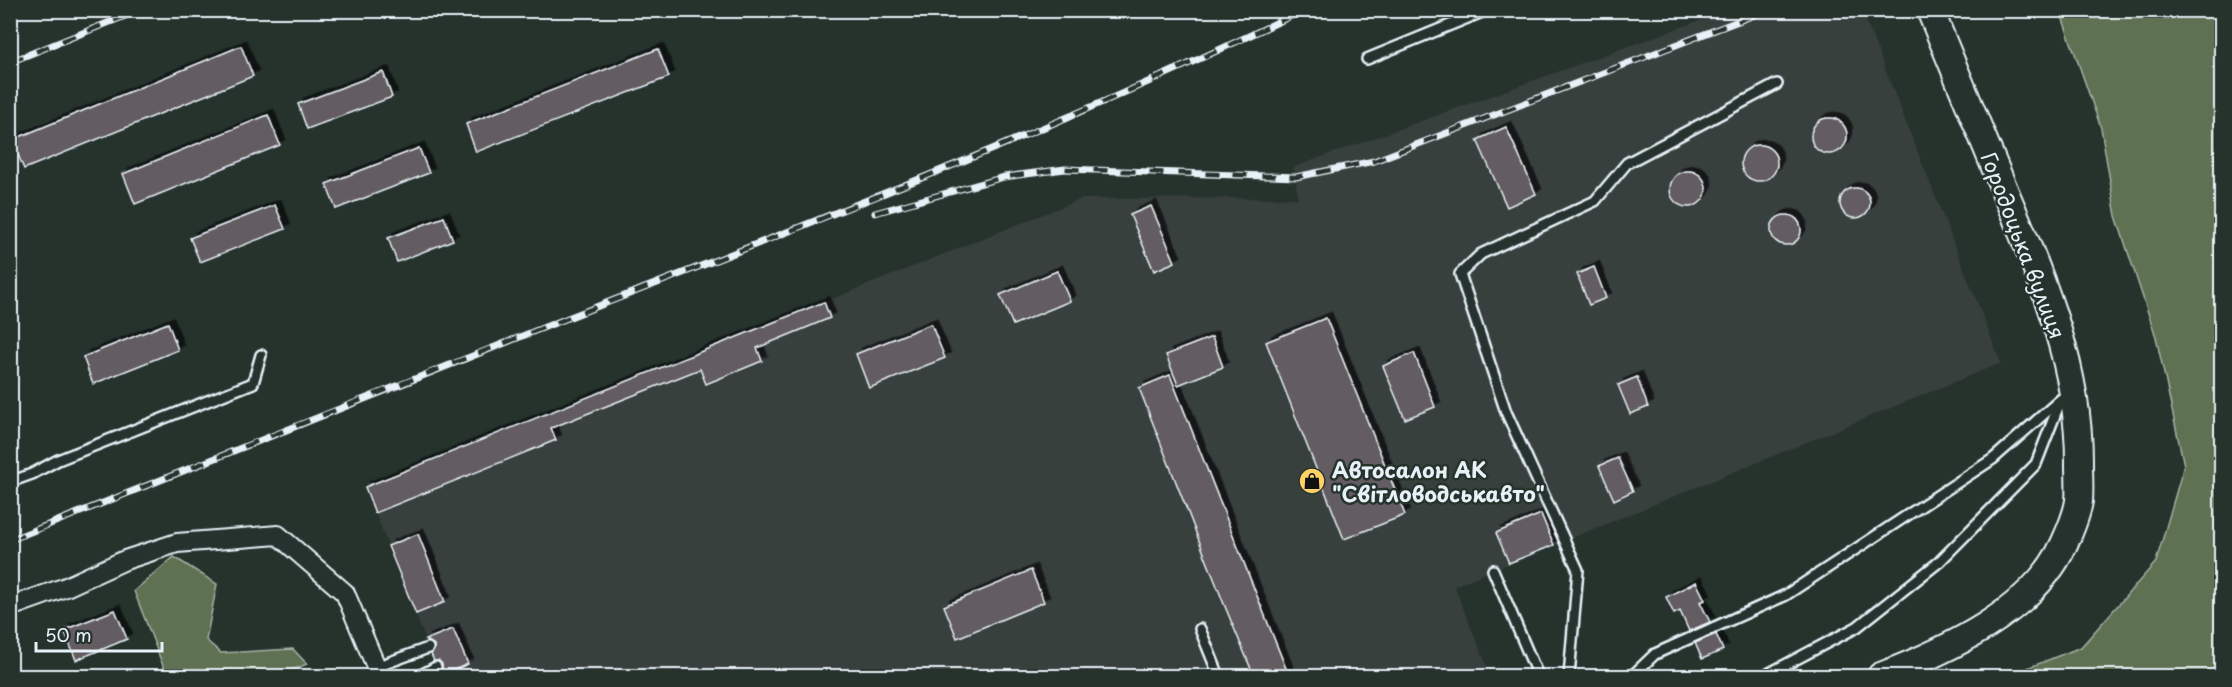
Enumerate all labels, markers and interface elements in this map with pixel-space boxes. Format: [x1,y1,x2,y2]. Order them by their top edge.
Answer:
street label: Городоцька вулиця [1974,147,2074,343]
place label: Автосалон АК "Світловодськавто" [1332,453,1545,509]
shop icon: Автосалон АК "Світловодськавто" [1297,466,1327,496]
scale bar [36,615,162,653]
text: 50 m [45,621,92,648]

